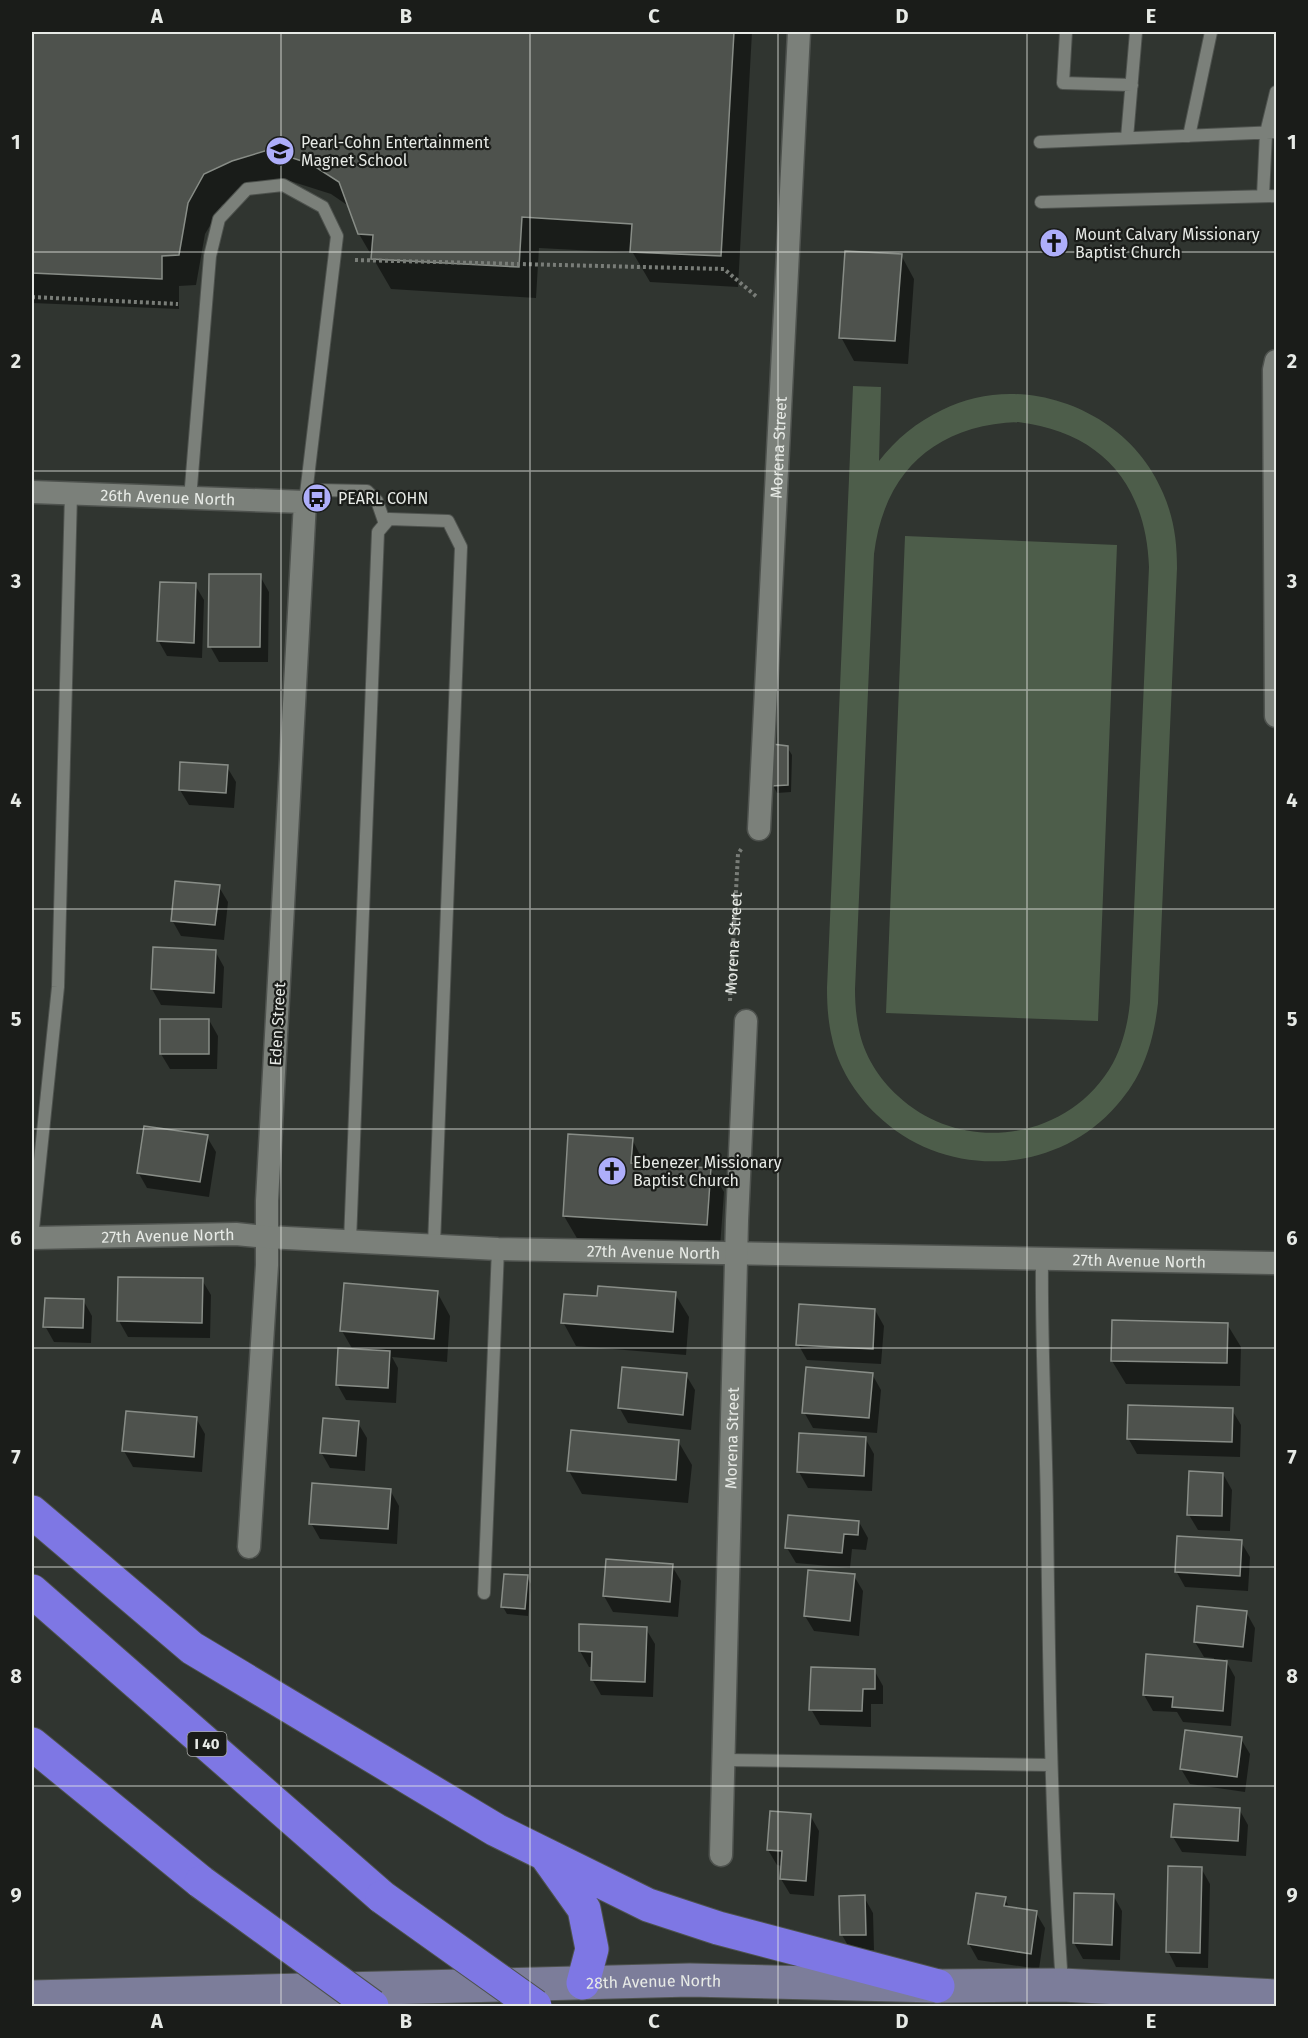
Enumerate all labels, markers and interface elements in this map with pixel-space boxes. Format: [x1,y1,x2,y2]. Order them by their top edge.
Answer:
text: A [150,4,164,28]
text: B [400,4,412,28]
text: C [648,4,660,28]
text: D [895,4,909,28]
text: E [1146,4,1156,28]
text: 1 [11,130,21,154]
text: 1 [1287,130,1297,154]
place label: Pearl-Cohn Entertainment Magnet School [301,133,489,170]
school or university icon: Pearl-Cohn Entertainment Magnet School [264,135,296,167]
place label: Mount Calvary Missionary Baptist Church [1075,225,1260,262]
church icon: Mount Calvary Missionary Baptist Church [1038,227,1070,259]
text: 2 [11,349,21,373]
text: 2 [1287,349,1297,373]
street label: Morena Street [767,396,791,499]
bus stop icon: PEARL COHN [301,482,333,514]
street label: 26th Avenue North [100,486,236,509]
place label: PEARL COHN [338,489,428,508]
text: 3 [10,569,21,593]
text: 3 [1286,569,1297,593]
text: 4 [10,788,22,812]
text: 4 [1286,788,1298,812]
street label: Morena Street [721,891,746,995]
street label: Eden Street [266,982,289,1066]
text: 5 [11,1007,22,1031]
text: 5 [1287,1007,1298,1031]
place label: Ebenezer Missionary Baptist Church [633,1153,782,1190]
church icon: Ebenezer Missionary Baptist Church [596,1155,628,1187]
street label: 27th Avenue North [101,1225,235,1247]
text: 6 [10,1226,22,1250]
text: 6 [1286,1226,1298,1250]
street label: 27th Avenue North [587,1242,720,1263]
street label: 27th Avenue North [1073,1250,1206,1272]
street label: Morena Street [721,1387,743,1489]
text: 7 [11,1445,21,1469]
text: 7 [1287,1445,1297,1469]
text: 8 [10,1664,22,1688]
text: 8 [1286,1664,1298,1688]
road number: I 40 [188,1732,226,1756]
text: 9 [10,1883,22,1907]
text: 9 [1286,1883,1298,1907]
street label: 28th Avenue North [586,1971,722,1993]
text: A [150,2009,164,2033]
text: B [400,2009,412,2033]
text: C [648,2009,660,2033]
text: D [895,2009,909,2033]
text: E [1146,2009,1156,2033]

